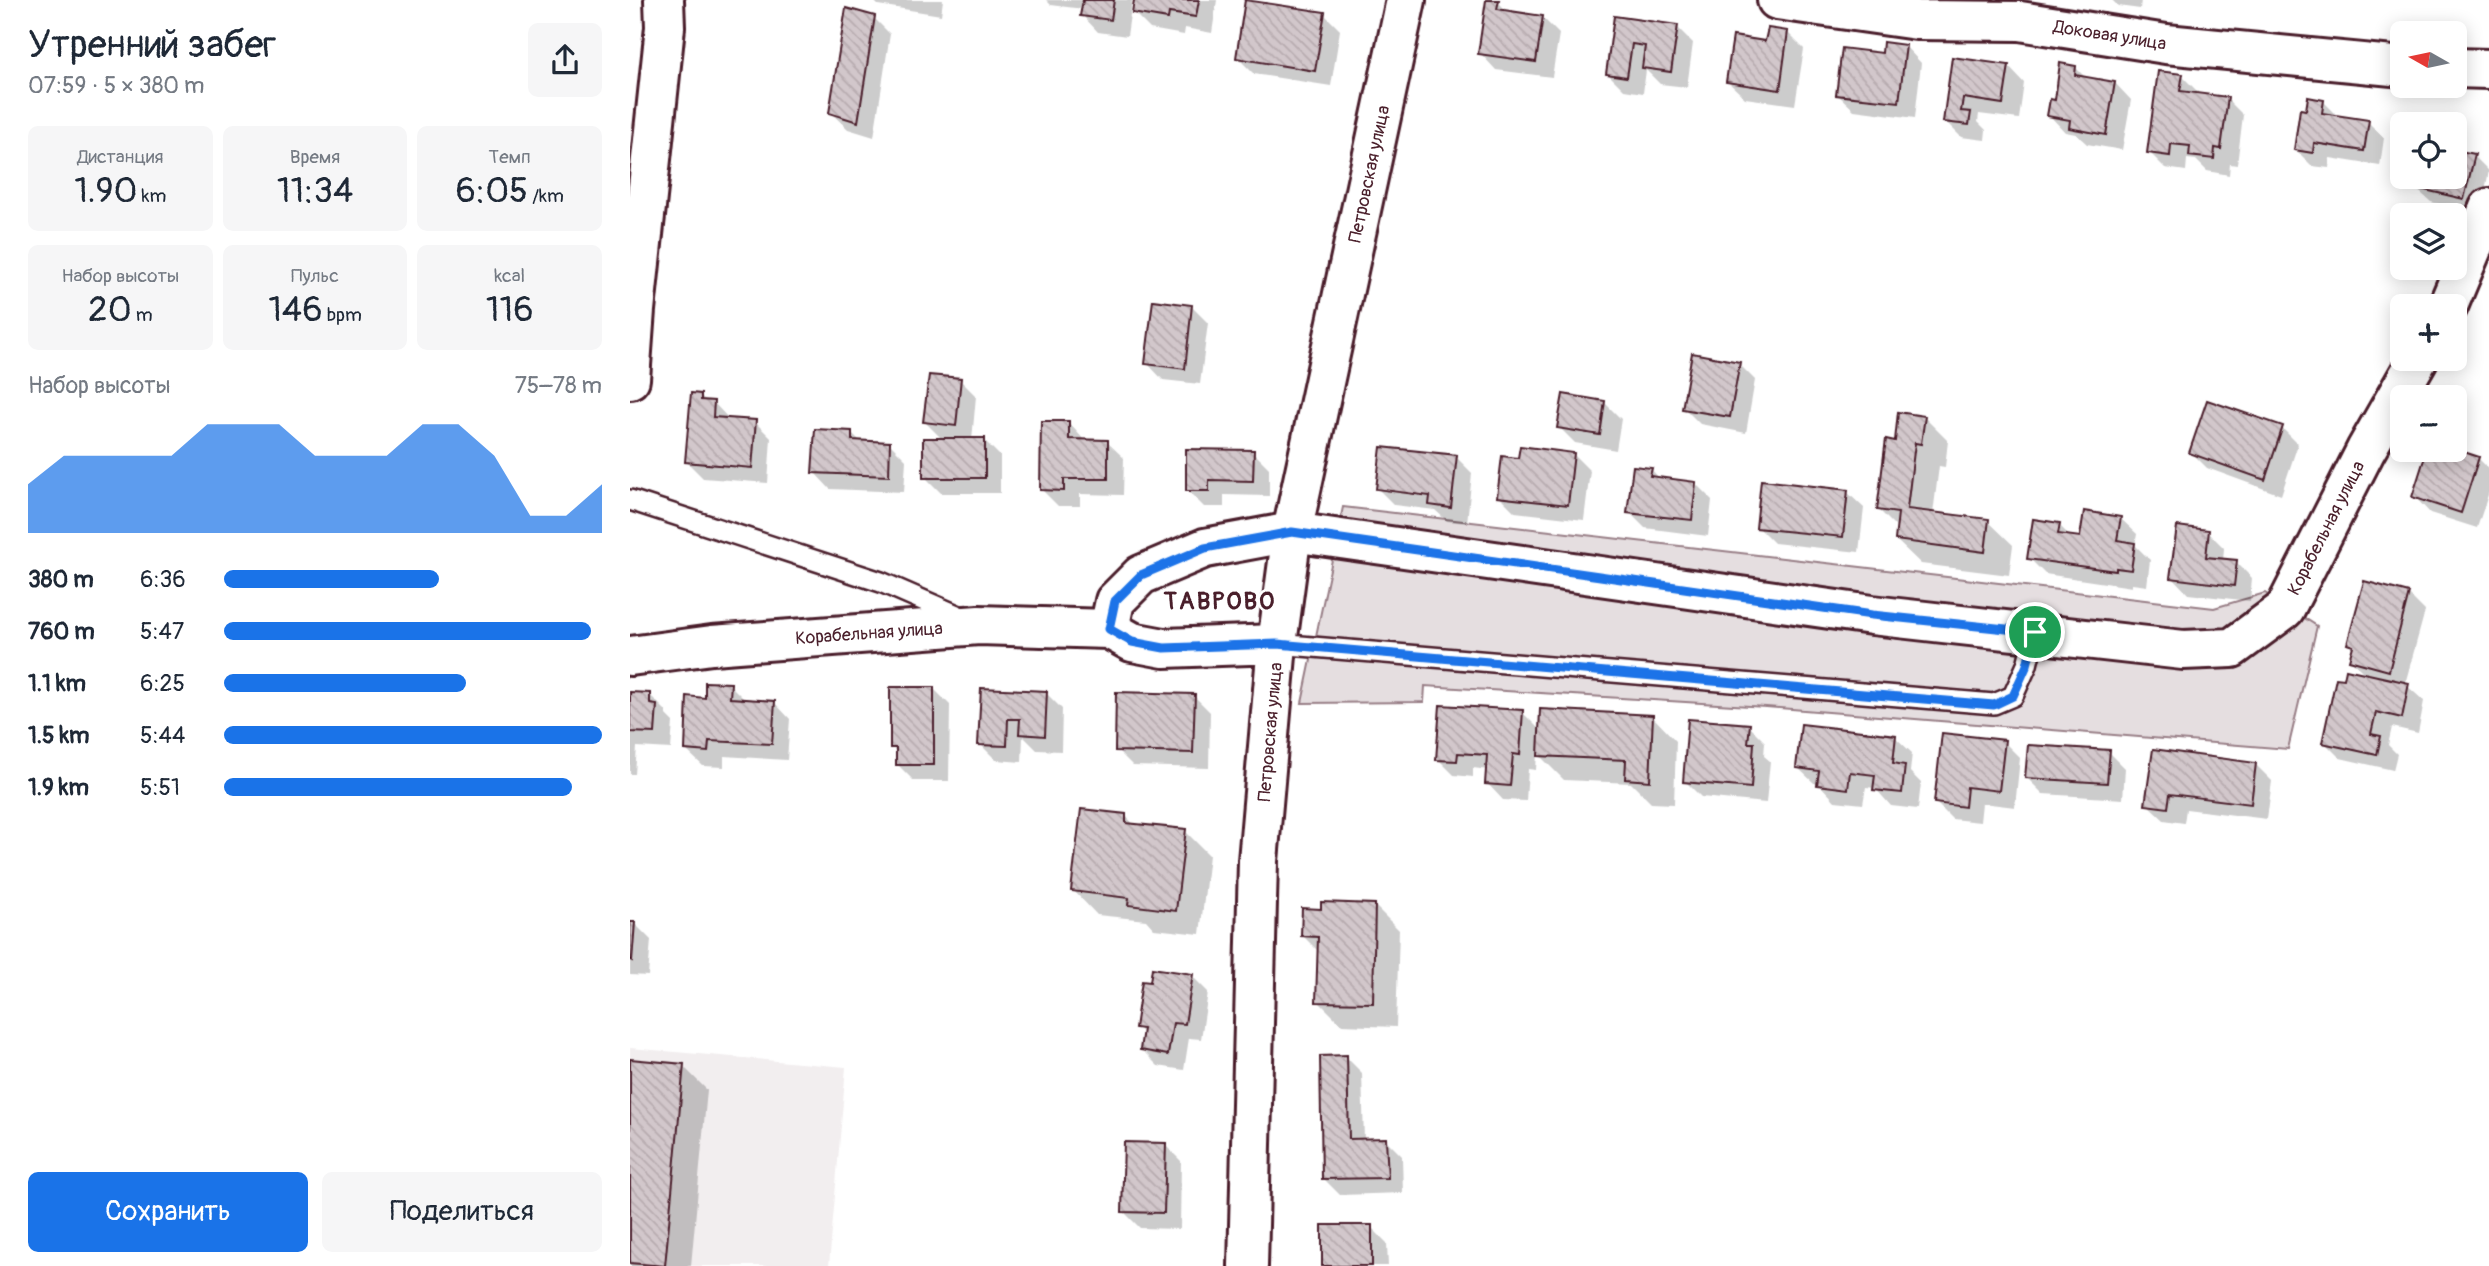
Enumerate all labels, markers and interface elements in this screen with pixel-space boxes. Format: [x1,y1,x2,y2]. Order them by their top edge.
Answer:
street label: Доковая улица [2051,15,2168,56]
text: Утренний забег [28,21,276,69]
north arrow [2390,21,2468,98]
map controls [2390,21,2467,462]
button: share [528,23,602,97]
text: 07:59 · 5 × 380 m [28,71,204,100]
street label: Петровская улица [1344,103,1395,245]
button: locate [2390,112,2467,189]
text: Дистанция [77,145,163,169]
text: Время [290,145,340,169]
text: Темп [489,145,531,169]
text: 1.90 [74,169,138,213]
text: 11:34 [277,169,353,213]
text: 6:05 [455,169,528,213]
text: km [138,184,166,208]
text: /km [528,184,564,208]
button: layers [2390,203,2467,280]
text: Набор высоты [62,264,179,288]
text: Пульс [291,264,339,288]
text: kcal [494,264,525,288]
text: 20 [88,288,132,332]
text: 146 [268,288,323,332]
text: 116 [486,288,534,332]
button: + [2390,294,2467,371]
text: m [132,303,153,327]
text: bpm [323,303,362,327]
text: Набор высоты [28,371,170,400]
text: 75–78 m [515,371,602,400]
button: − [2390,385,2467,462]
street label: Корабельная улица [2283,457,2370,599]
text: 380 m [28,565,94,594]
text: 6:36 [140,565,186,594]
district label: ТАВРОВО [1163,587,1276,616]
pin [2005,602,2065,662]
icon: arrive [2016,613,2054,651]
text: 760 m [28,617,95,646]
text: 5:47 [140,617,184,646]
street label: Корабельная улица [794,617,944,650]
street label: Петровская улица [1253,661,1288,803]
text: 1.1 km [28,669,86,698]
text: 6:25 [140,669,185,698]
text: 1.5 km [28,721,90,750]
text: 5:44 [140,721,185,750]
text: 1.9 km [28,773,89,802]
text: 5:51 [140,773,180,802]
button: Сохранить [28,1172,308,1252]
button: Поделиться [322,1172,602,1252]

